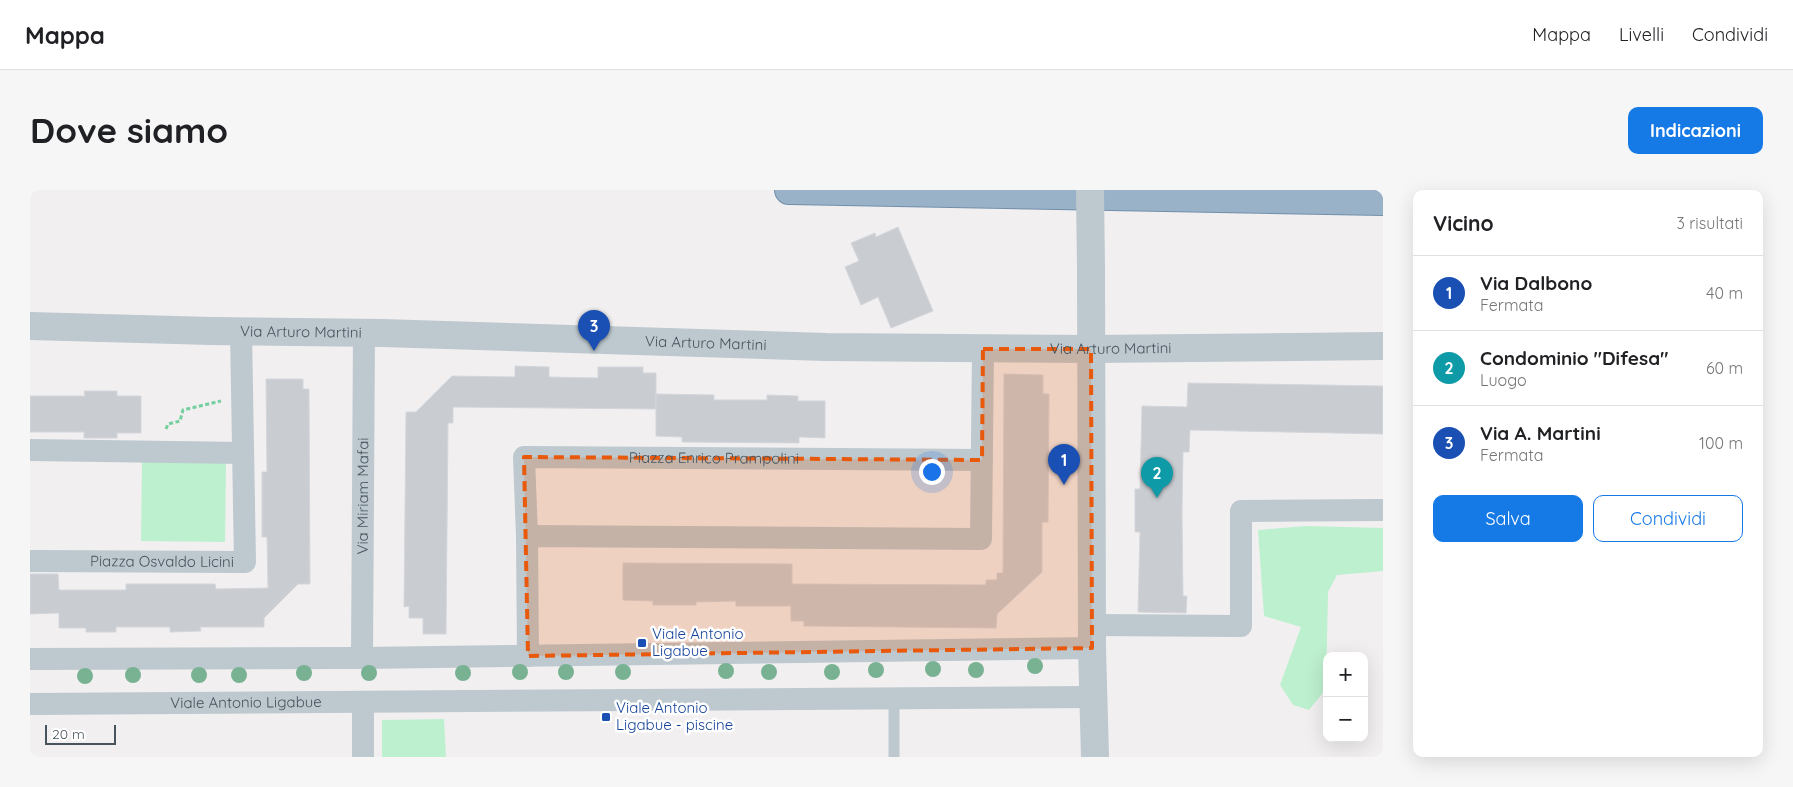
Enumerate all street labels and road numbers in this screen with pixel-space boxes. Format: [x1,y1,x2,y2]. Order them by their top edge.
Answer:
street label: Via Arturo Martini [240,321,362,342]
street label: Via Arturo Martini [645,331,767,354]
street label: Via Arturo Martini [1050,338,1172,358]
street label: Via Miriam Mafai [353,437,372,555]
street label: Piazza Enrico Prampolini [629,448,799,468]
street label: Piazza Osvaldo Licini [90,551,234,571]
street label: Viale Antonio Ligabue [170,692,322,712]

